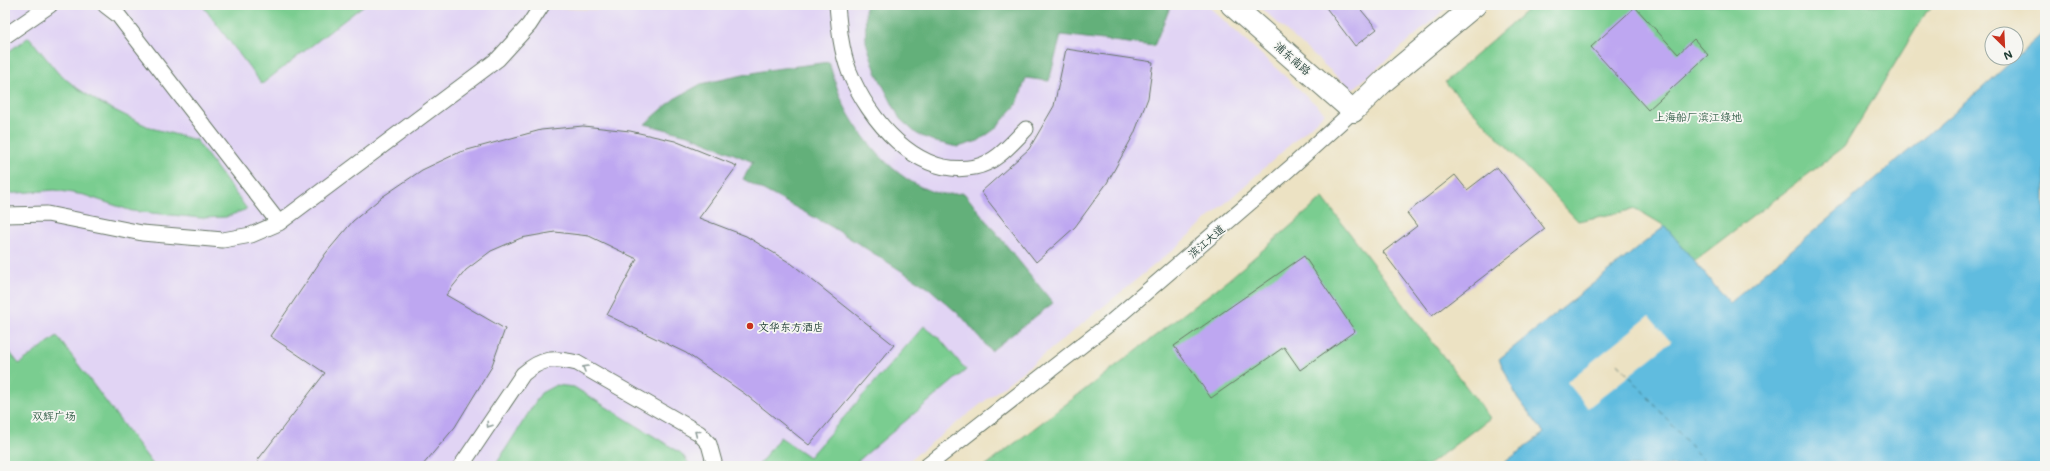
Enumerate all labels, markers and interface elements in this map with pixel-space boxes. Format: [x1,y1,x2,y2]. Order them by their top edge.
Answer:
north arrow [1984,26,2024,66]
street label: 浦东南路 [1271,38,1315,78]
text: N [2001,47,2015,64]
park label: 上海船厂滨江绿地 [1654,109,1742,124]
street label: 滨江大道 [1184,221,1228,261]
place label: 文华东方酒店 [758,319,824,334]
marker: 文华东方酒店 [745,321,755,331]
one-way arrow [582,365,589,372]
park label: 双辉广场 [32,408,76,423]
one-way arrow [486,421,493,428]
one-way arrow [695,431,702,438]

